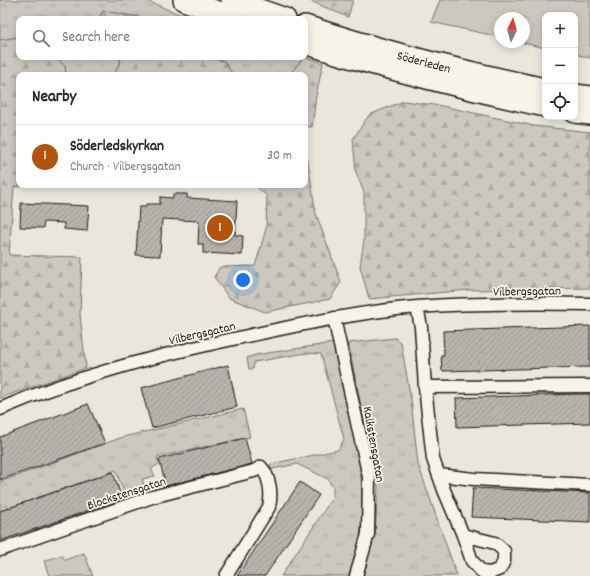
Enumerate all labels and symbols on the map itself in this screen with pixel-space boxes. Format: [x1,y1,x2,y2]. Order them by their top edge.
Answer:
north arrow [494,12,530,48]
street label: Söderleden [394,47,452,80]
pin: 1 [207,213,233,243]
your location [233,270,253,290]
street label: Vilbergsgatan [493,282,561,303]
street label: Vilbergsgatan [167,318,238,351]
street label: Kalkstensgatan [357,405,389,484]
street label: Blockstensgatan [85,473,169,516]

